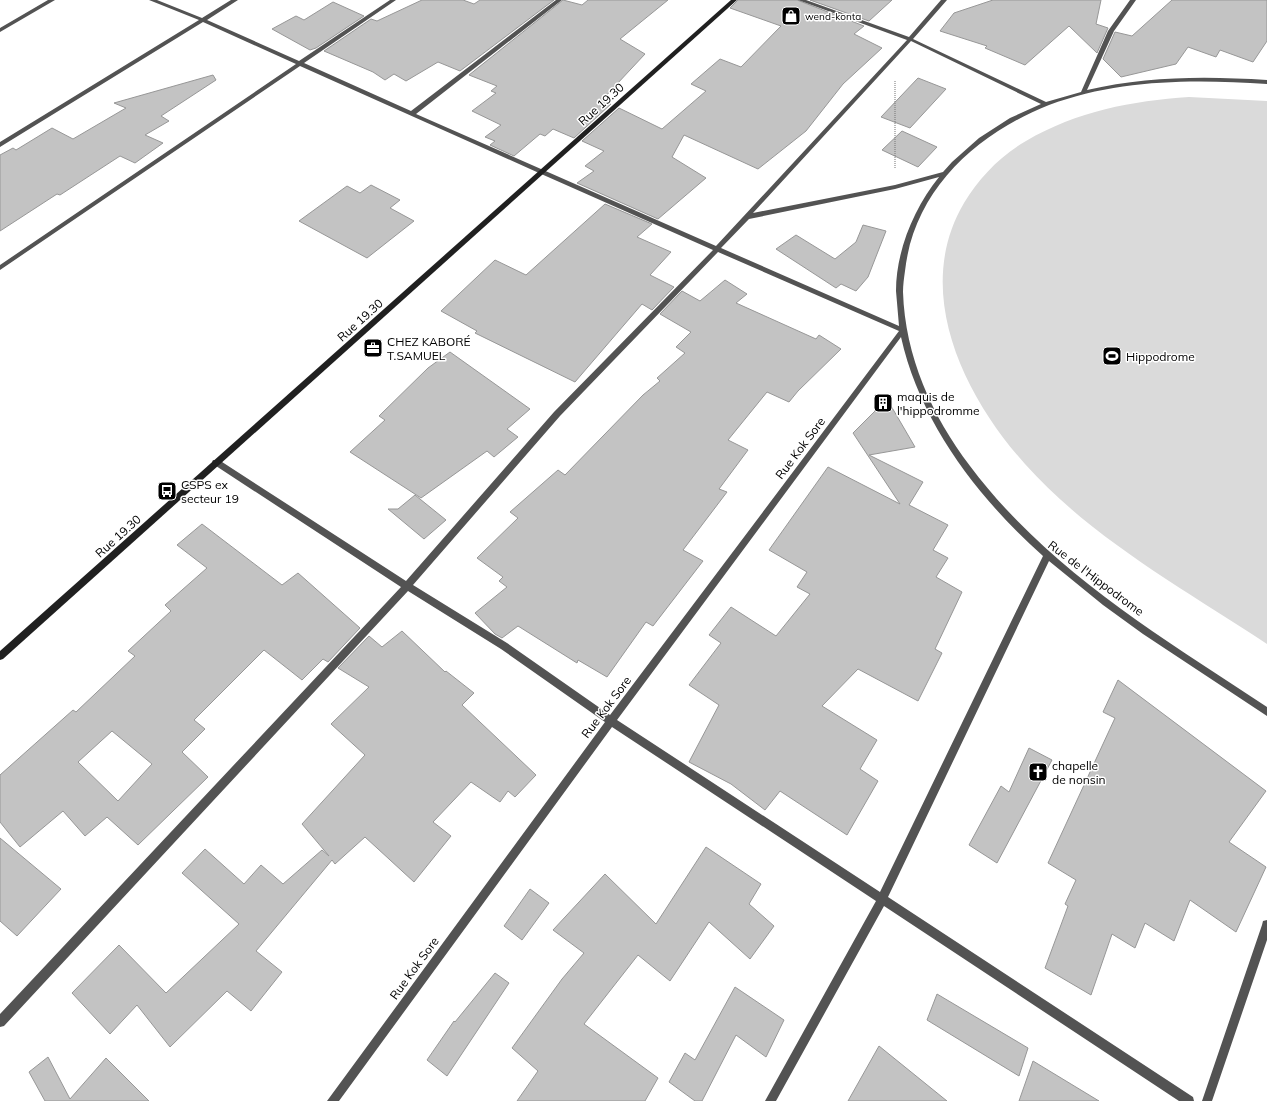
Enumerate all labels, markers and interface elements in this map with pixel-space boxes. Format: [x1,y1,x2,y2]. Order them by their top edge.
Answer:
shop icon: wend-konta [780,5,802,27]
place label: wend-konta [805,10,861,23]
street label: Rue 19.30 [575,80,627,128]
street label: Rue 19.30 [334,296,386,344]
place label: CHEZ KABORÉ T.SAMUEL [387,334,471,363]
office icon: CHEZ KABORÉ T.SAMUEL [362,337,384,359]
sports icon: Hippodrome [1101,345,1123,367]
place label: Hippodrome [1126,349,1195,364]
place label: maquis de l'hippodromme [897,389,980,418]
building icon: maquis de l'hippodromme [872,392,894,414]
street label: Rue Kok Sore [772,414,828,482]
place label: CSPS ex secteur 19 [181,477,239,506]
bus stop icon: CSPS ex secteur 19 [156,480,178,502]
street label: Rue 19.30 [92,512,144,560]
street label: Rue de l'Hippodrome [1045,537,1147,619]
street label: Rue Kok Sore [578,673,634,741]
place label: chapelle de nonsin [1052,758,1106,787]
church icon: chapelle de nonsin [1027,761,1049,783]
street label: Rue Kok Sore [386,934,442,1002]

